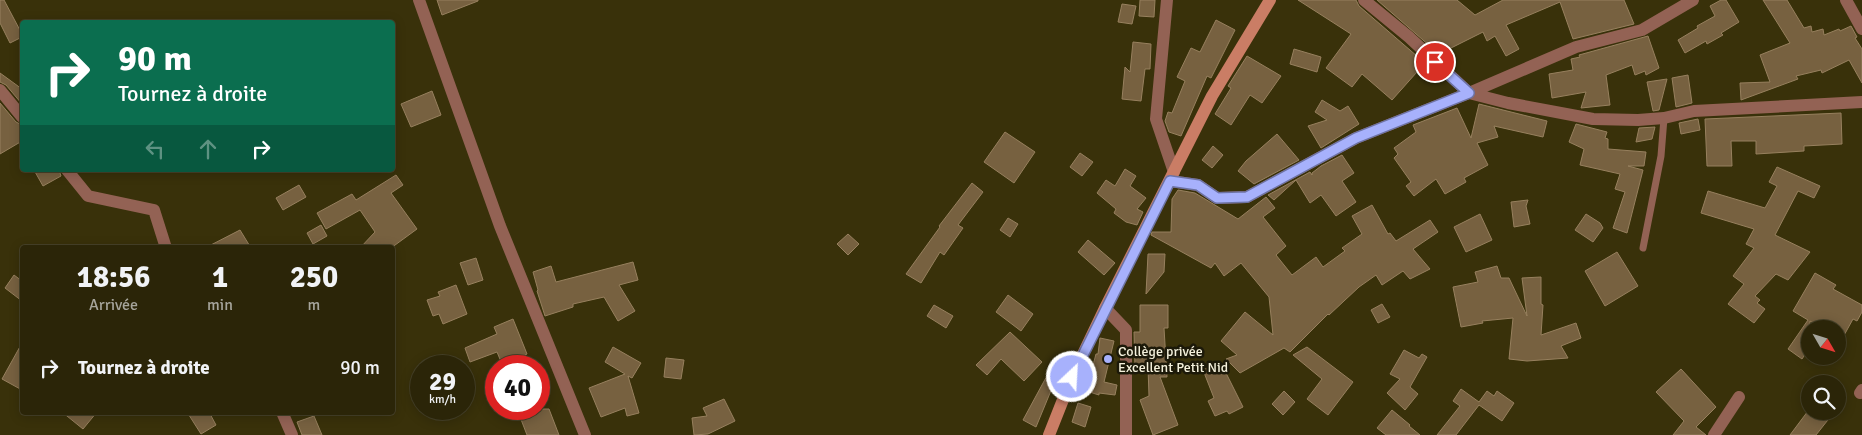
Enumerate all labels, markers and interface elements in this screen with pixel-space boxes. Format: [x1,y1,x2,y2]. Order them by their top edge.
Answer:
text: 90 m [118,37,192,80]
icon: right [35,40,100,105]
pin [1414,41,1456,83]
icon: arrive [1421,48,1449,76]
text: Tournez à droite [118,80,267,107]
icon: left [141,135,169,163]
icon: ahead [194,135,222,163]
icon: right [247,135,275,163]
text: 18:56 [77,259,150,296]
text: 1 [212,259,228,296]
text: 250 [290,259,338,296]
text: Arrivée [89,295,138,315]
text: min [207,295,233,315]
text: m [308,295,320,315]
north arrow [1801,320,1846,365]
map controls [1801,320,1846,420]
place label: Collège privée Excellent Petit Nid [1118,343,1228,376]
position arrow [1045,350,1097,402]
marker: Collège privée Excellent Petit Nid [1102,353,1114,365]
icon: right [35,354,63,382]
speed limit sign: 40 [485,355,550,420]
text: Tournez à droite [78,356,210,380]
text: 90 m [340,356,380,380]
text: 29 [429,366,456,397]
button: search [1801,375,1846,420]
text: km/h [429,392,456,407]

